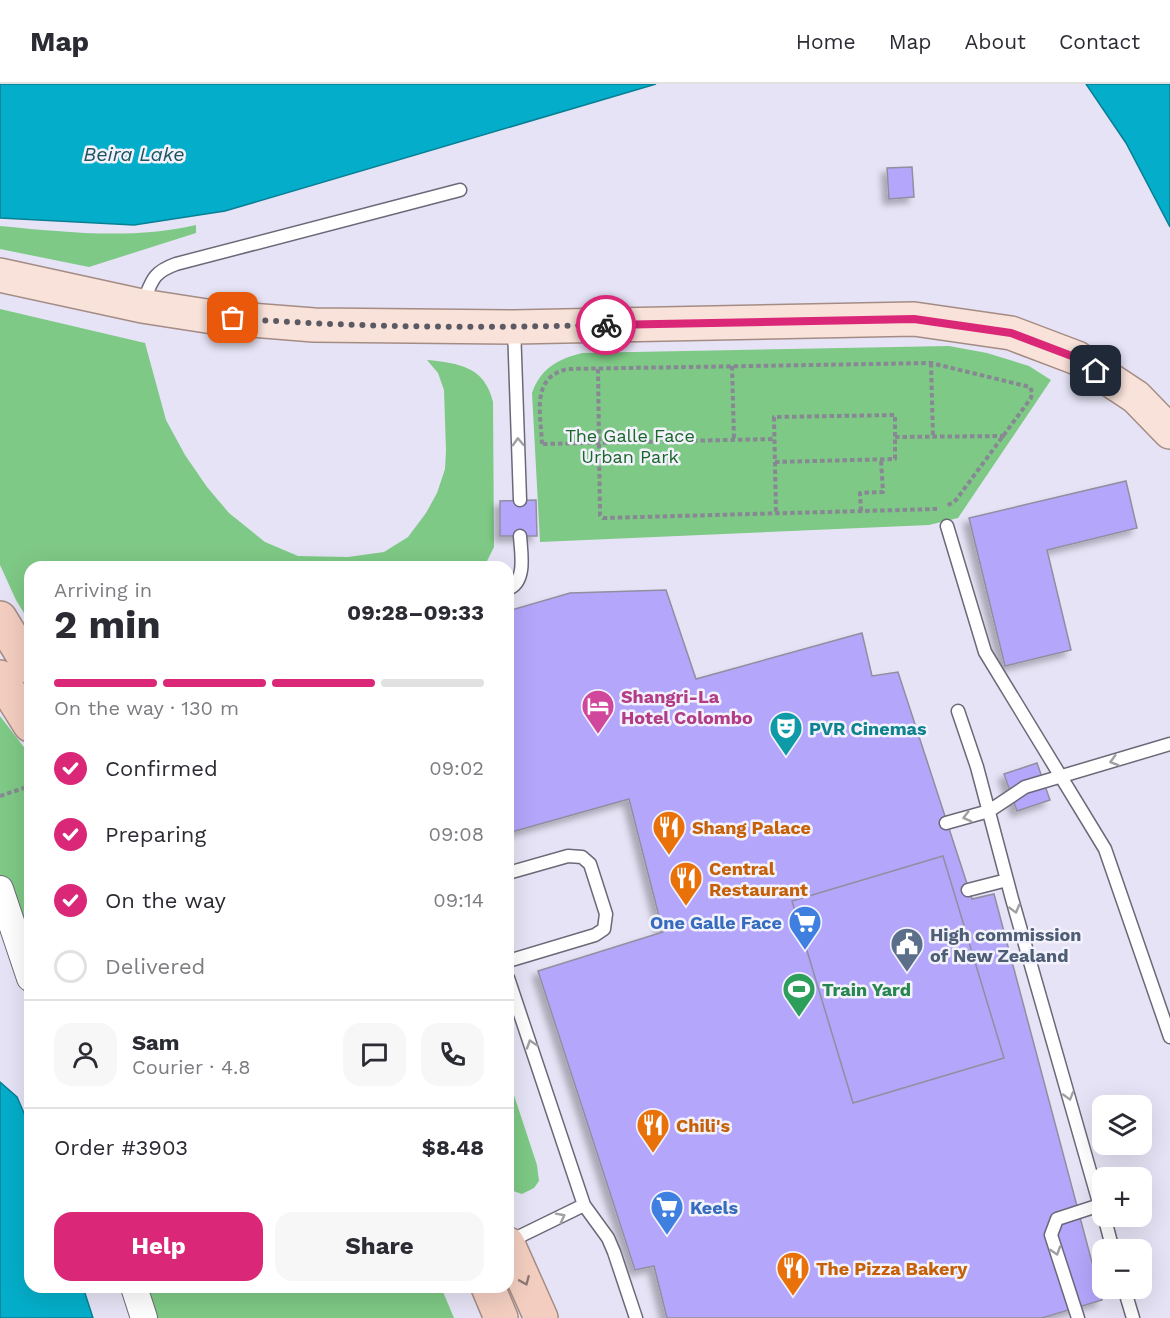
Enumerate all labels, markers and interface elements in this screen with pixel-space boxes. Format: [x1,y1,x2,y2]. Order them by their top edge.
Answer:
text: Map [30,25,89,58]
text: Home [796,29,856,54]
text: Map [889,29,932,54]
text: About [965,29,1026,54]
text: Contact [1059,29,1140,54]
water label: Beira Lake [83,142,185,166]
pin [207,292,258,343]
courier [576,295,636,355]
icon: bag [216,301,249,334]
icon: bike [590,309,623,342]
pin [1070,345,1121,396]
icon: home [1079,354,1112,387]
park label: The Galle Face Urban Park [565,425,695,467]
one-way arrow [511,437,524,446]
text: Arriving in [54,578,152,602]
text: 09:28–09:33 [347,600,484,625]
text: 2 min [54,602,161,647]
place label: Shangri-La Hotel Colombo [621,686,753,728]
hotel icon: Shangri-La Hotel Colombo [580,688,616,735]
text: On the way · 130 m [54,696,239,720]
theatre icon: PVR Cinemas [768,710,804,757]
place label: PVR Cinemas [809,718,927,739]
icon: check [54,752,87,785]
one-way arrow [1109,754,1120,766]
text: Confirmed [105,756,218,781]
text: 09:02 [429,756,484,780]
restaurant icon: Shang Palace [651,809,687,856]
one-way arrow [963,810,973,823]
place label: Shang Palace [692,817,811,838]
icon: check [54,818,87,851]
text: Preparing [105,822,206,847]
text: 09:08 [429,822,484,846]
place label: Central Restaurant [709,858,808,900]
restaurant icon: Central Restaurant [668,860,704,907]
icon: check [54,884,87,917]
text: On the way [105,888,226,913]
text: 09:14 [433,888,484,912]
one-way arrow [1008,903,1020,913]
supermarket icon: One Galle Face [787,904,823,951]
place label: One Galle Face [650,912,782,933]
place label: High commission of New Zealand [930,924,1081,966]
public building icon: High commission of New Zealand [889,926,925,973]
text: Delivered [105,954,205,979]
sports icon: Train Yard [781,971,817,1018]
place label: Train Yard [822,979,911,1000]
button: person [54,1023,117,1086]
button: chat [343,1023,406,1086]
button: phone [421,1023,484,1086]
text: Sam [132,1030,180,1055]
one-way arrow [526,1039,539,1050]
text: Courier · 4.8 [132,1055,251,1079]
one-way arrow [1062,1090,1074,1101]
map controls [1092,1095,1152,1299]
button: layers [1092,1095,1152,1155]
restaurant icon: Chili's [635,1107,671,1154]
place label: Chili's [676,1115,730,1136]
text: Order #3903 [54,1135,188,1160]
text: $8.48 [422,1135,484,1160]
button: + [1092,1167,1152,1227]
supermarket icon: Keels [649,1189,685,1236]
place label: Keels [690,1197,738,1218]
button: Help [54,1212,263,1281]
button: Share [275,1212,484,1281]
one-way arrow [555,1212,566,1224]
button: − [1092,1239,1152,1299]
one-way arrow [1049,1245,1062,1256]
restaurant icon: The Pizza Bakery [775,1250,811,1297]
place label: The Pizza Bakery [816,1258,968,1279]
one-way arrow [517,1275,529,1286]

